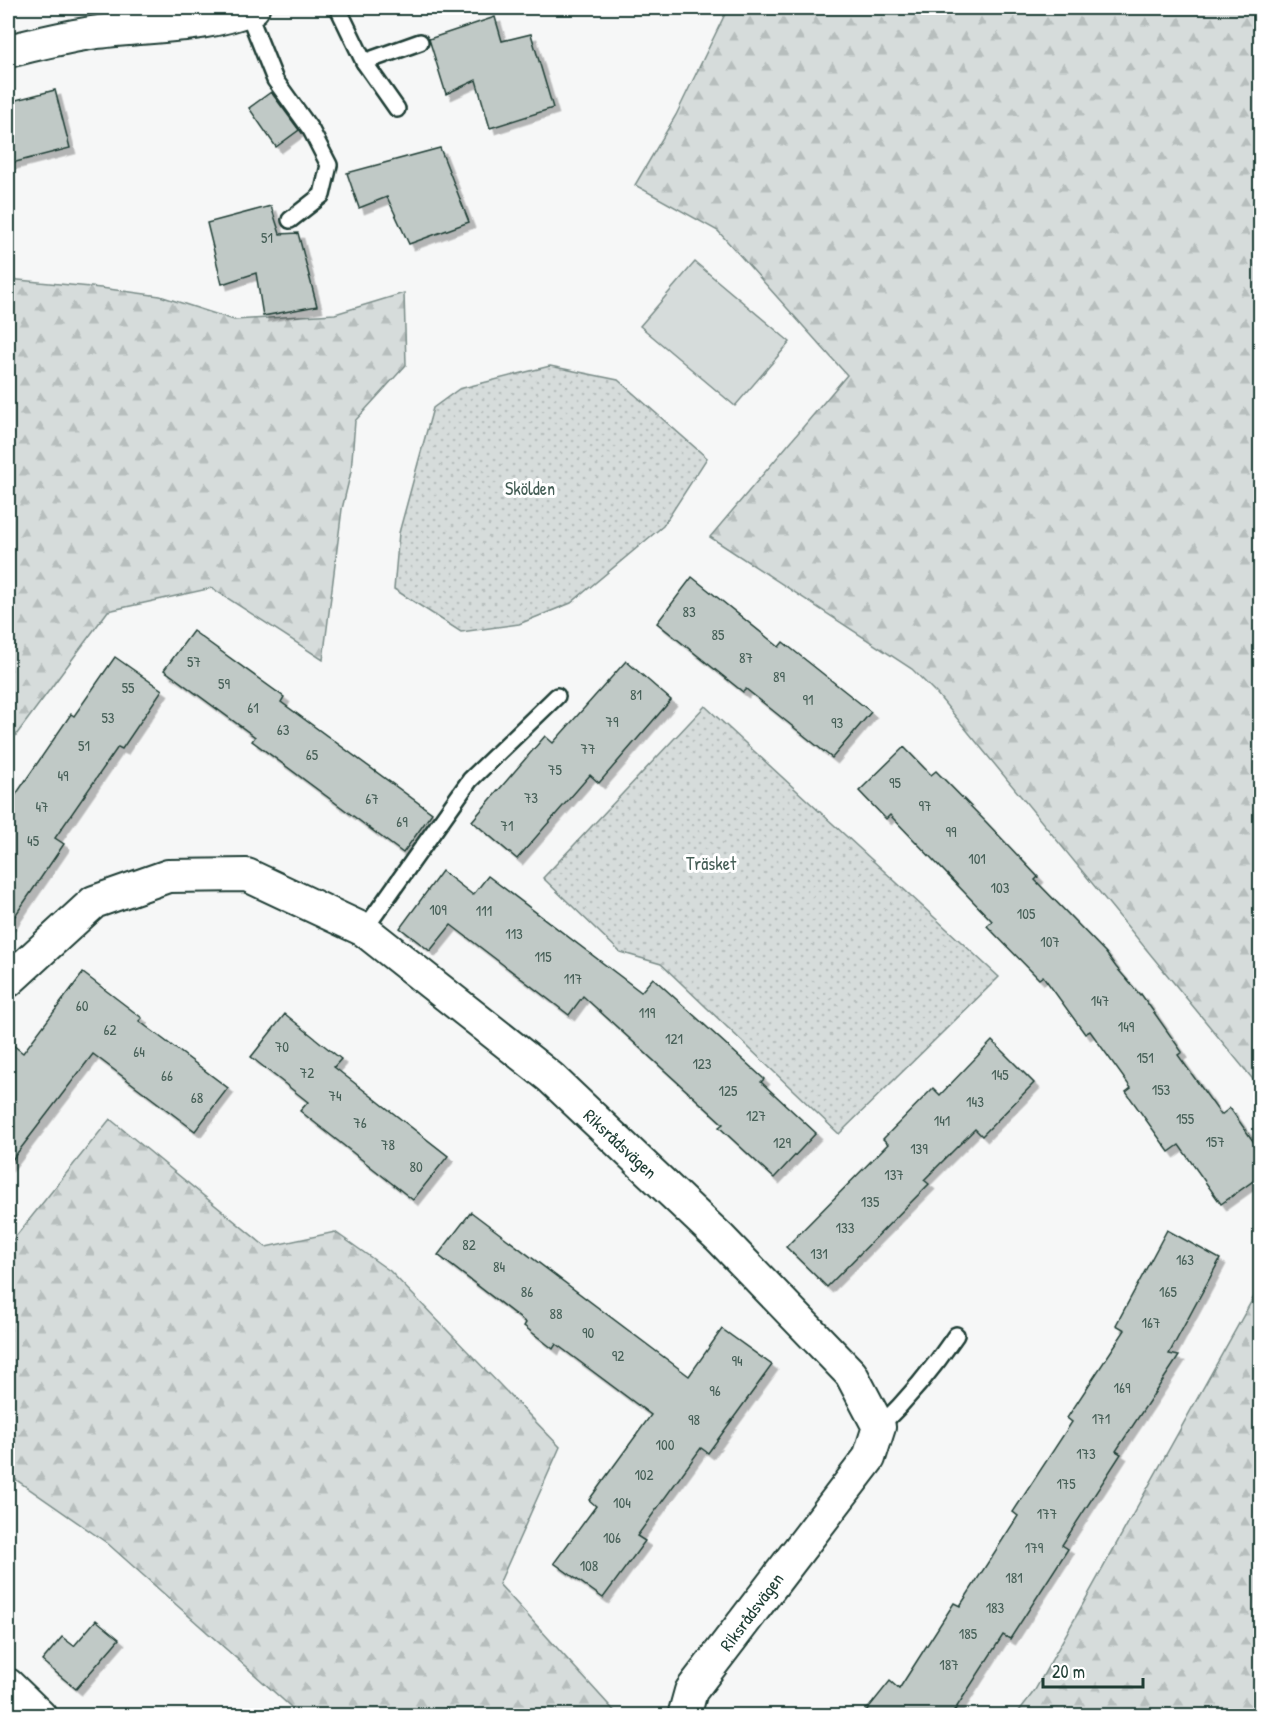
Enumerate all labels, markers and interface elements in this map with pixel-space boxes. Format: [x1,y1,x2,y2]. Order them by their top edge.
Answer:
house number: 51 [261,227,273,248]
park label: Skölden [505,476,555,501]
house number: 83 [682,601,696,622]
house number: 85 [712,624,725,645]
house number: 87 [739,647,753,668]
house number: 57 [187,651,201,672]
house number: 89 [773,666,785,687]
house number: 59 [218,673,230,694]
house number: 55 [122,677,135,698]
house number: 81 [630,684,642,705]
house number: 91 [803,689,813,710]
house number: 61 [247,697,259,718]
house number: 53 [101,707,115,728]
house number: 79 [606,711,619,732]
house number: 93 [831,712,843,733]
house number: 63 [277,719,290,740]
house number: 51 [78,735,90,756]
house number: 77 [581,738,595,759]
house number: 65 [306,744,319,765]
house number: 75 [548,759,563,780]
house number: 49 [57,765,69,786]
house number: 95 [889,772,902,793]
house number: 73 [524,787,538,808]
house number: 67 [365,788,379,809]
house number: 97 [919,795,931,816]
house number: 47 [35,796,49,817]
house number: 69 [396,811,408,832]
house number: 71 [501,815,513,836]
house number: 99 [945,821,957,842]
house number: 45 [27,830,40,851]
house number: 101 [968,848,986,869]
park label: Träsket [686,851,737,876]
house number: 103 [991,877,1010,898]
house number: 109 [429,899,447,920]
house number: 111 [476,900,492,921]
house number: 105 [1017,903,1036,924]
house number: 113 [505,923,523,944]
house number: 107 [1040,931,1060,952]
house number: 115 [534,946,552,967]
house number: 117 [564,968,582,989]
house number: 147 [1091,990,1109,1011]
house number: 60 [76,995,89,1016]
house number: 119 [639,1002,656,1023]
house number: 149 [1118,1016,1135,1037]
house number: 62 [103,1019,117,1040]
house number: 121 [665,1028,683,1049]
house number: 70 [275,1036,289,1057]
house number: 64 [133,1041,145,1062]
house number: 151 [1136,1047,1154,1068]
house number: 123 [692,1053,712,1074]
house number: 72 [300,1062,314,1083]
house number: 145 [991,1064,1009,1085]
house number: 66 [161,1065,173,1086]
house number: 153 [1152,1079,1171,1100]
house number: 125 [719,1080,738,1101]
house number: 74 [328,1085,342,1106]
house number: 68 [191,1087,203,1108]
house number: 143 [966,1091,984,1112]
street label: Riksrådsvägen [578,1103,663,1184]
house number: 127 [746,1105,766,1126]
house number: 155 [1176,1108,1195,1129]
house number: 141 [934,1110,950,1131]
house number: 76 [353,1112,367,1133]
house number: 157 [1205,1131,1225,1152]
house number: 129 [773,1132,791,1153]
house number: 78 [381,1134,395,1155]
house number: 139 [910,1138,928,1159]
house number: 80 [409,1156,423,1177]
house number: 137 [884,1164,904,1185]
house number: 135 [861,1191,880,1212]
house number: 133 [836,1217,855,1238]
house number: 82 [462,1234,476,1255]
house number: 131 [810,1243,828,1264]
house number: 163 [1176,1249,1194,1270]
house number: 84 [493,1256,505,1277]
house number: 86 [521,1281,533,1302]
house number: 165 [1159,1281,1178,1302]
house number: 88 [550,1303,563,1324]
house number: 167 [1142,1312,1160,1333]
house number: 90 [582,1322,594,1343]
house number: 92 [612,1345,624,1366]
house number: 94 [731,1350,743,1371]
house number: 169 [1114,1377,1131,1398]
house number: 96 [709,1380,721,1401]
house number: 171 [1092,1408,1110,1429]
house number: 98 [688,1409,700,1430]
house number: 100 [656,1434,675,1455]
house number: 173 [1076,1443,1096,1464]
house number: 102 [634,1464,654,1485]
house number: 175 [1056,1473,1076,1494]
house number: 104 [613,1492,631,1513]
house number: 177 [1037,1503,1057,1524]
house number: 106 [603,1527,621,1548]
house number: 179 [1025,1537,1044,1558]
house number: 108 [580,1555,598,1576]
street label: Riksrådsvägen [714,1567,789,1656]
house number: 181 [1005,1567,1023,1588]
house number: 183 [986,1597,1005,1618]
house number: 185 [959,1623,978,1644]
scale bar [1043,1651,1144,1689]
house number: 187 [939,1654,959,1675]
text: 20 m [1052,1659,1085,1684]

